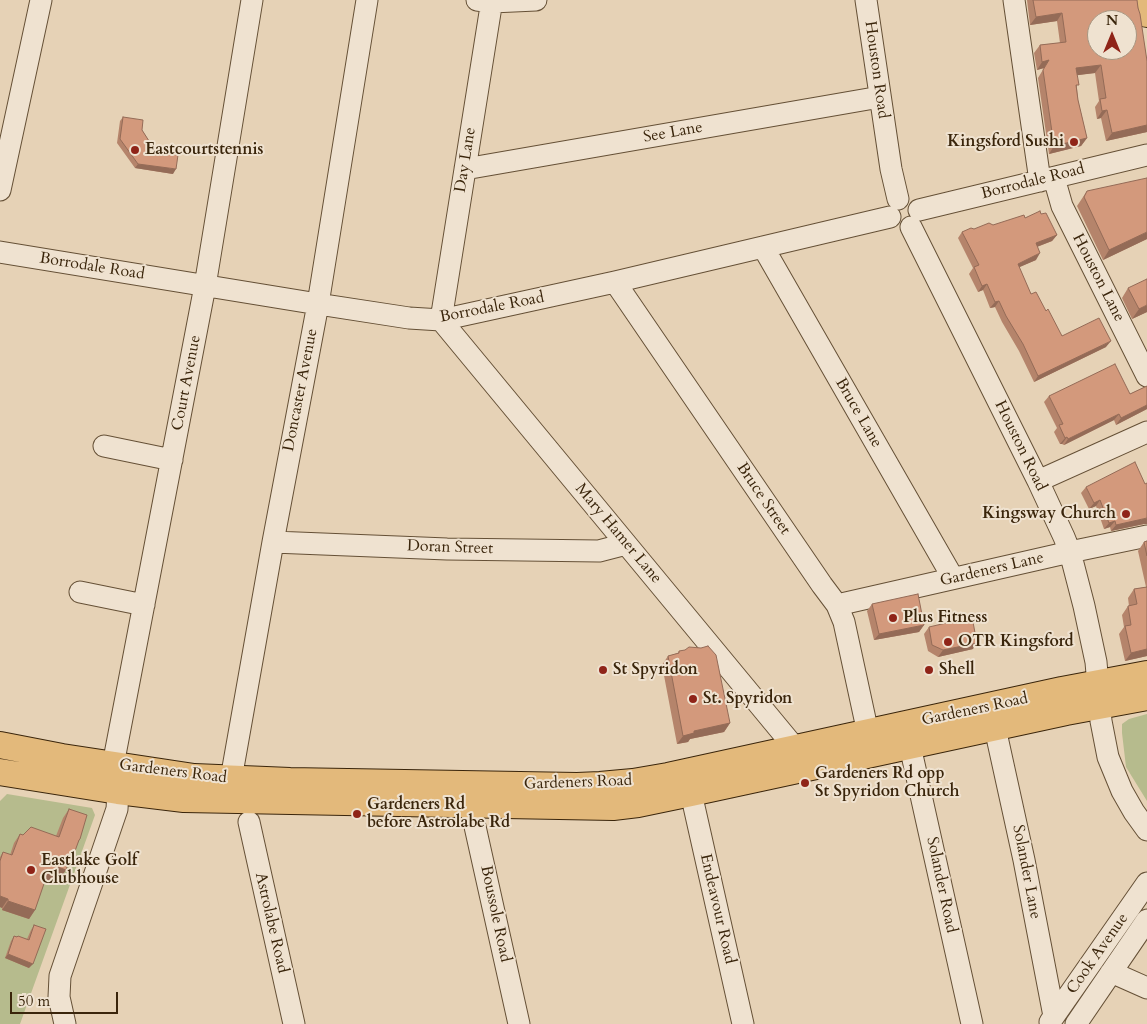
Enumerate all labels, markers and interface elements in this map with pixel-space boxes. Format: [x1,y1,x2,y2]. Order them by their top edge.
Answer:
north arrow [1087,10,1137,60]
text: N [1106,11,1118,30]
street label: Houston Road [860,20,892,120]
street label: See Lane [642,118,704,148]
street label: Day Lane [451,126,481,194]
place label: Kingsford Sushi [947,132,1064,152]
marker: Kingsford Sushi [1068,136,1080,148]
place label: Eastcourtstennis [145,140,263,160]
marker: Eastcourtstennis [129,144,141,156]
street label: Borrodale Road [979,160,1087,204]
street label: Houston Lane [1068,231,1128,325]
street label: Borrodale Road [38,249,146,285]
street label: Borrodale Road [438,288,546,328]
street label: Doncaster Avenue [280,327,322,453]
street label: Court Avenue [168,334,206,432]
street label: Bruce Lane [830,375,886,451]
street label: Houston Road [990,398,1050,494]
street label: Bruce Street [732,459,794,539]
street label: Mary Hamer Lane [571,480,665,588]
place label: Kingsway Church [982,504,1116,524]
marker: Kingsway Church [1120,508,1132,520]
street label: Doran Street [407,537,493,559]
street label: Gardeners Lane [938,549,1046,591]
place label: Plus Fitness [903,608,987,628]
marker: Plus Fitness [887,612,899,624]
place label: OTR Kingsford [958,632,1074,652]
marker: OTR Kingsford [942,636,954,648]
place label: St Spyridon [613,660,698,680]
place label: Shell [939,660,975,680]
marker: St Spyridon [597,664,609,676]
marker: Shell [923,664,935,676]
place label: St. Spyridon [703,689,792,709]
street label: Gardeners Road [920,689,1030,731]
marker: St. Spyridon [687,693,699,705]
street label: Gardeners Road [118,756,228,788]
place label: Gardeners Rd opp St Spyridon Church [815,764,960,802]
street label: Gardeners Road [524,772,632,794]
marker: Gardeners Rd opp St Spyridon Church [799,777,811,789]
place label: Gardeners Rd before Astrolabe Rd [367,795,510,833]
marker: Gardeners Rd before Astrolabe Rd [351,808,363,820]
street label: Solander Lane [1007,823,1045,921]
street label: Solander Road [921,835,961,935]
place label: Eastlake Golf Clubhouse [41,851,137,889]
street label: Endeavour Road [695,852,739,966]
marker: Eastlake Golf Clubhouse [25,864,37,876]
street label: Boussole Road [475,864,515,964]
street label: Astrolabe Road [250,871,292,975]
street label: Cook Avenue [1063,910,1133,998]
scale bar [12,982,120,1014]
text: 50 m [18,991,50,1011]

